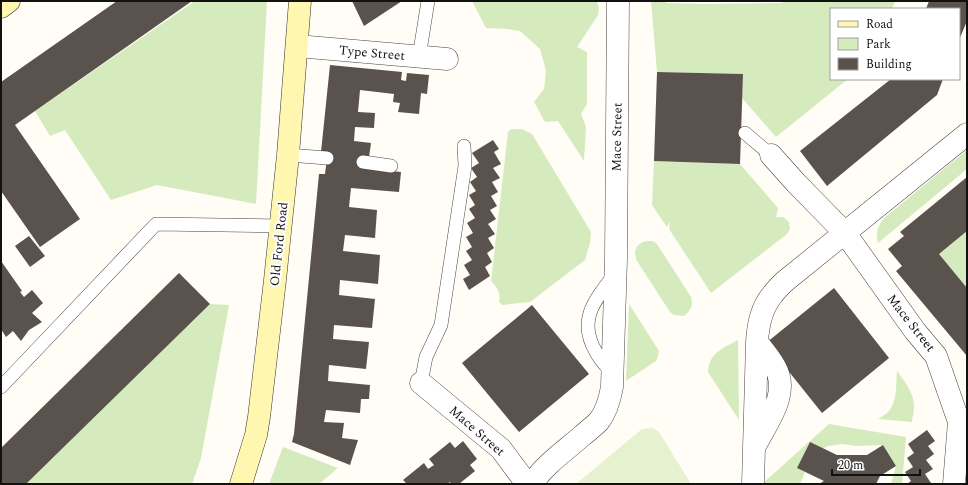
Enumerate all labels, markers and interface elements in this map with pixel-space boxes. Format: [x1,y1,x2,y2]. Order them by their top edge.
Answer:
legend [830,8,960,80]
text: Road [866,15,893,34]
text: Park [866,35,891,54]
street label: Type Street [338,40,406,66]
text: Building [866,55,912,74]
street label: Mace Street [606,102,628,172]
street label: Old Ford Road [265,201,293,287]
street label: Mace Street [882,290,940,357]
street label: Mace Street [445,401,510,461]
scale bar [832,451,920,477]
text: 20 m [838,456,863,475]

